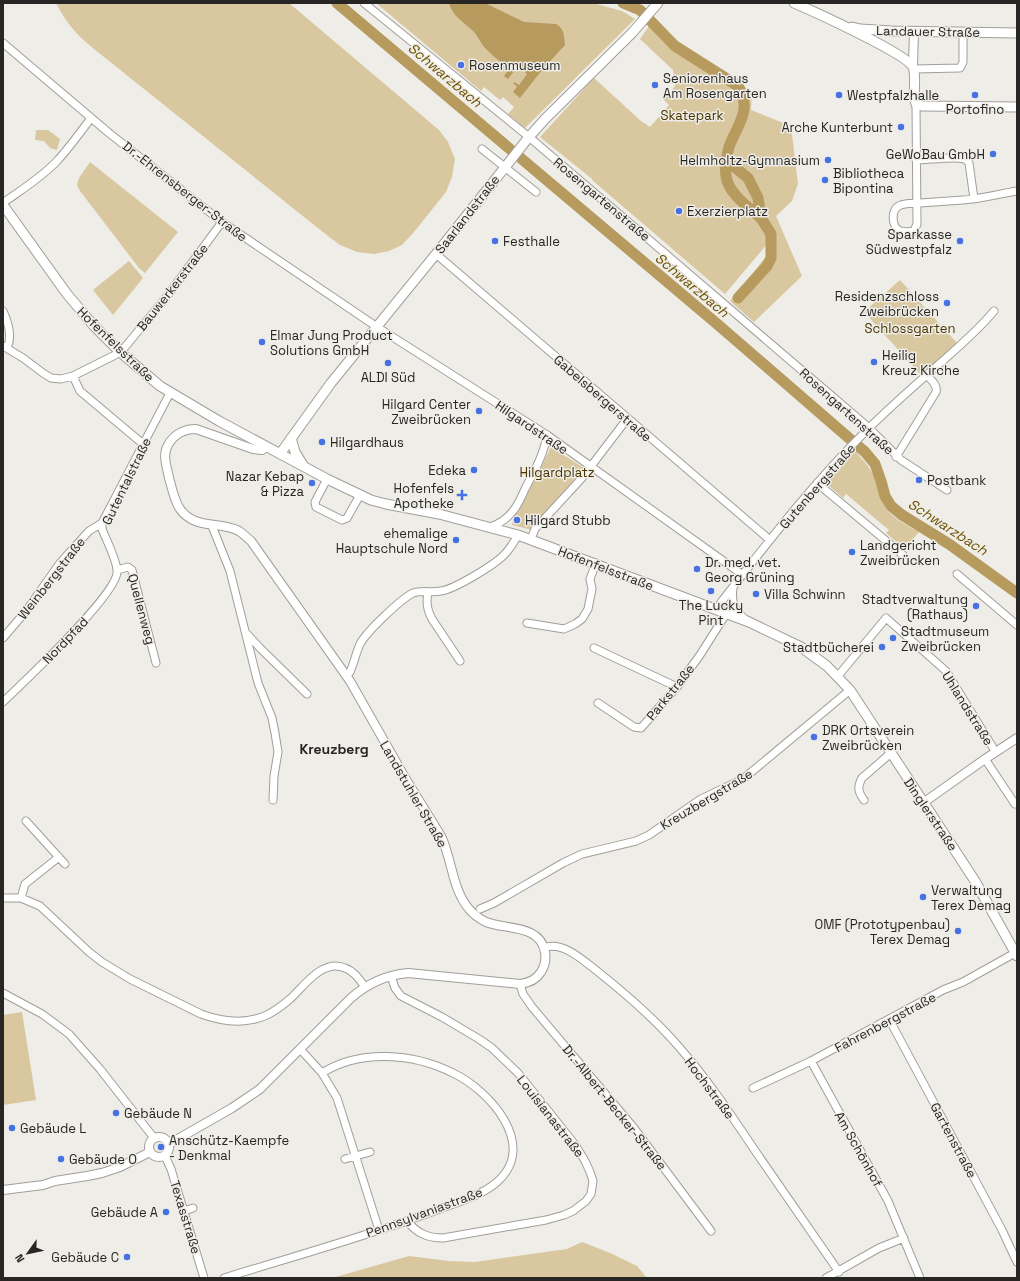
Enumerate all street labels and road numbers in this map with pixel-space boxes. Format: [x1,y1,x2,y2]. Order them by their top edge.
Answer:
street label: Landauer Straße [876,22,980,41]
street label: Dr.-Ehrensberger-Straße [119,137,250,245]
street label: Rosengartenstraße [550,154,654,245]
street label: Saarlandstraße [431,171,503,257]
street label: Bauwerkerstraße [133,240,212,335]
street label: Hofenfelsstraße [73,303,158,386]
street label: Gabelsbergerstraße [550,351,655,446]
street label: Rosengartenstraße [796,364,898,458]
street label: Hilgardstraße [492,397,571,458]
street label: Gutentalstraße [98,435,155,528]
street label: Gutenbergstraße [776,440,859,533]
street label: Weinbergstraße [14,534,89,623]
street label: Hofenfelsstraße [556,542,656,595]
street label: Quellenweg [124,572,159,646]
street label: Nordpfad [39,613,92,668]
street label: Parkstraße [643,661,698,724]
street label: Uhlandstraße [938,668,997,749]
street label: Landstuhler Straße [376,738,451,851]
street label: Kreuzbergstraße [657,765,756,834]
street label: Dinglerstraße [900,775,961,854]
street label: Fahrenbergstraße [832,989,939,1056]
street label: Dr.-Albert-Becker-Straße [559,1041,671,1174]
street label: Hochstraße [681,1054,738,1123]
street label: Louisianastraße [513,1072,588,1161]
street label: Gartenstraße [927,1100,981,1181]
street label: Am Schönhof [831,1108,886,1190]
street label: Texasstraße [166,1178,205,1256]
street label: Pennsylvaniastraße [364,1183,485,1241]

